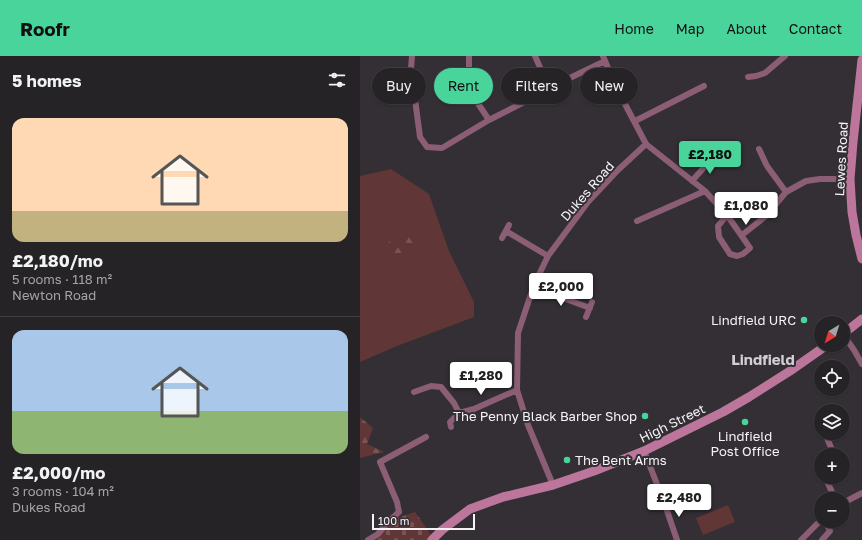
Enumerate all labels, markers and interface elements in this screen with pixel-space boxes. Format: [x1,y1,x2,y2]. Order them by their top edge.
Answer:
text: Roofr [20,17,70,40]
text: Home [614,20,654,37]
text: Map [676,20,704,37]
text: About [726,20,767,37]
text: Contact [789,20,842,37]
chip: Buy [372,68,426,104]
chip: Rent [434,68,493,104]
chip: Filters [501,68,572,104]
chip: New [580,68,638,104]
icon: filters [326,69,348,91]
text: 5 homes [12,70,82,91]
street label: Lewes Road [831,121,851,197]
pin: £2,180 [677,141,743,175]
icon: home [144,144,216,216]
text: £2,180 [688,146,732,162]
street label: Dukes Road [557,158,617,224]
pin: £1,080 [713,192,779,226]
text: £1,080 [724,197,768,213]
text: £2,180/mo [12,250,103,271]
text: 5 rooms · 118 m² [12,271,112,287]
pin: £2,000 [528,273,594,307]
text: £2,000 [538,278,584,294]
text: Newton Road [12,287,96,303]
place label: Lindfield URC [711,312,796,328]
marker: Lindfield URC [799,315,809,325]
north arrow [814,316,850,352]
map controls [814,316,850,528]
district label: Lindfield [731,350,795,368]
icon: home [144,356,216,428]
button: locate [814,360,850,396]
pin: £1,280 [448,362,514,396]
text: £1,280 [459,367,503,383]
street label: High Street [637,400,707,446]
button: layers [814,404,850,440]
place label: The Penny Black Barber Shop [453,408,637,424]
marker: The Penny Black Barber Shop [640,411,650,421]
marker: Lindfield Post Office [740,417,750,427]
place label: Lindfield Post Office [711,428,779,459]
button: + [814,448,850,484]
place label: The Bent Arms [575,452,667,468]
marker: The Bent Arms [562,455,572,465]
text: £2,000/mo [12,462,105,483]
text: 3 rooms · 104 m² [12,483,114,499]
pin: £2,480 [646,484,712,518]
text: £2,480 [656,489,702,505]
button: − [814,492,850,528]
text: Dukes Road [12,499,86,515]
scale bar [372,512,475,531]
text: 100 m [378,514,409,527]

